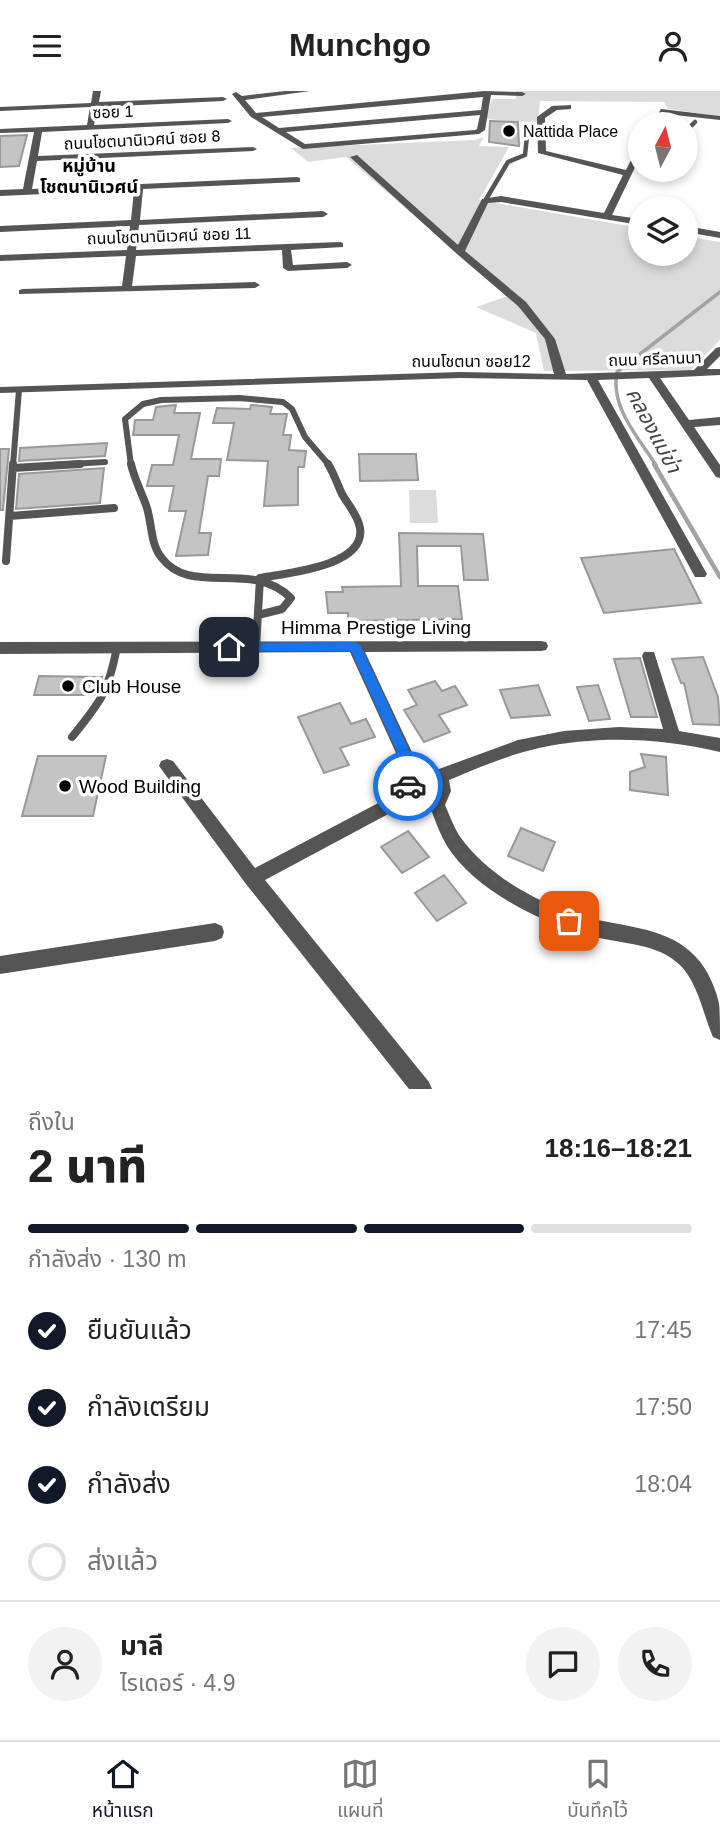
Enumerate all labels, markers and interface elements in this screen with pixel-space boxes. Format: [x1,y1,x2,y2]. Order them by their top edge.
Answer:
icon: menu [28,27,66,65]
text: Munchgo [289,27,431,63]
icon: person [654,27,692,65]
street label: ซอย 1 [92,103,134,121]
north arrow [628,112,698,182]
map controls [628,112,698,266]
marker: Nattida Place [501,123,517,139]
place label: Nattida Place [523,123,618,140]
street label: ถนนโชตนานิเวศน์ ซอย 8 [63,127,221,153]
district label: หมู่บ้าน โชตนานิเวศน์ [40,156,138,197]
button: layers [628,196,698,266]
street label: ถนนโชตนานิเวศน์ ซอย 11 [87,225,252,247]
street label: ถนน ศรีลานนา [608,349,702,369]
street label: ถนนโชตนา ซอย12 [411,353,531,370]
water label: คลองแม่ข่า [622,384,687,478]
pin [199,617,259,677]
street label: Himma Prestige Living [281,617,471,638]
icon: home [210,628,248,666]
place label: Club House [82,676,181,697]
marker: Club House [60,678,76,694]
courier [373,751,443,821]
icon: car [389,767,427,805]
place label: Wood Building [79,776,201,797]
marker: Wood Building [57,778,73,794]
pin [539,891,599,951]
icon: bag [550,902,588,940]
text: ถึงใน [28,1109,75,1135]
text: 18:16–18:21 [545,1133,692,1163]
text: 2 นาที [28,1140,147,1192]
text: กำลังส่ง · 130 m [28,1246,187,1272]
icon: check [28,1312,66,1350]
text: ยืนยันแล้ว [87,1315,192,1345]
text: 17:45 [634,1317,692,1343]
icon: check [28,1389,66,1427]
text: กำลังเตรียม [87,1392,210,1422]
text: 17:50 [634,1394,692,1420]
icon: check [28,1466,66,1504]
text: กำลังส่ง [87,1469,171,1499]
text: 18:04 [634,1471,692,1497]
text: ส่งแล้ว [87,1546,158,1576]
button: person [28,1627,102,1701]
button: chat [526,1627,600,1701]
button: phone [618,1627,692,1701]
text: มาลี [120,1631,164,1661]
text: ไรเดอร์ · 4.9 [120,1670,236,1696]
tab: หน้าแรก [92,1755,154,1826]
tab: แผนที่ [337,1755,384,1826]
tab: บันทึกไว้ [567,1755,628,1826]

